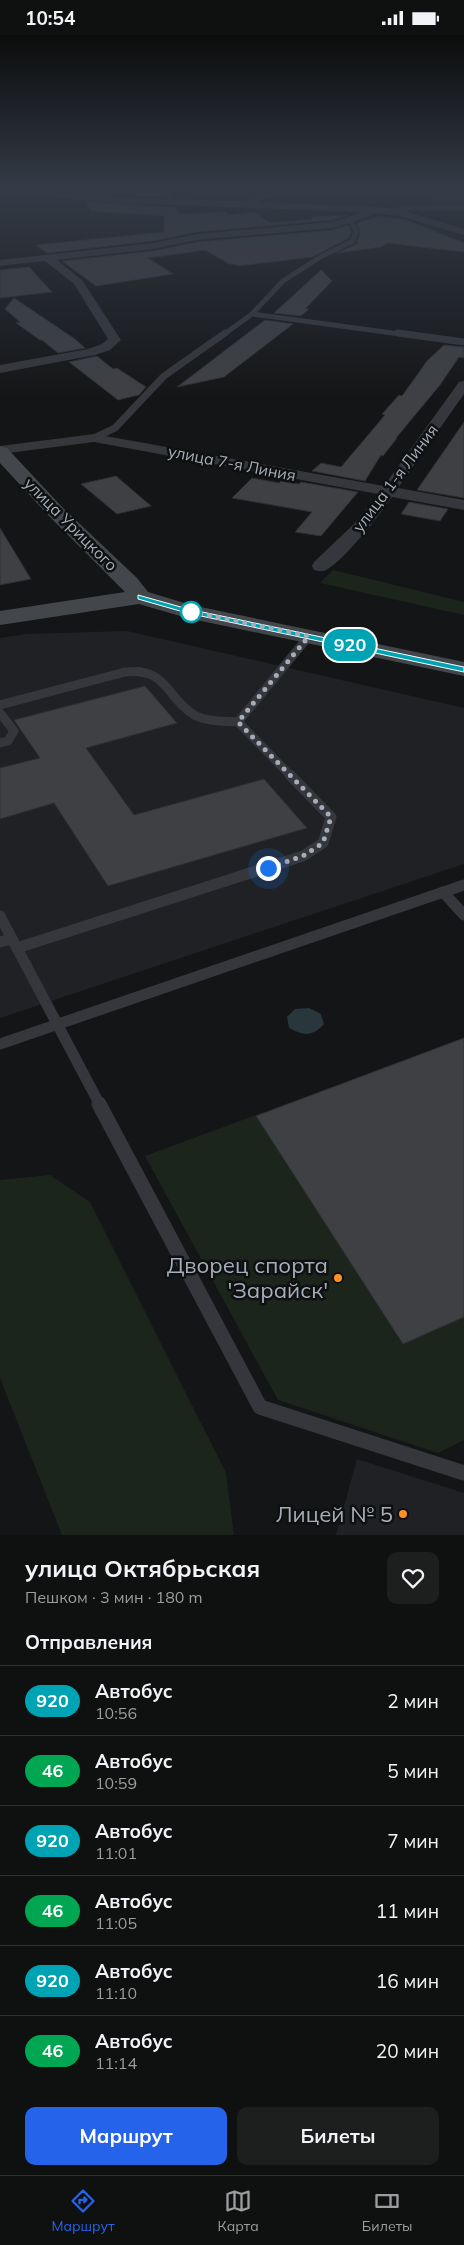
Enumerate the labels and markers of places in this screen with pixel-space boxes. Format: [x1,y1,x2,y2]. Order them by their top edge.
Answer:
unlabelled marker [180,601,202,623]
place label: Дворец спорта 'Зарайск' [167,1251,328,1304]
marker: Дворец спорта 'Зарайск' [332,1272,344,1284]
place label: Лицей № 5 [276,1500,393,1528]
marker: Лицей № 5 [397,1508,409,1520]

